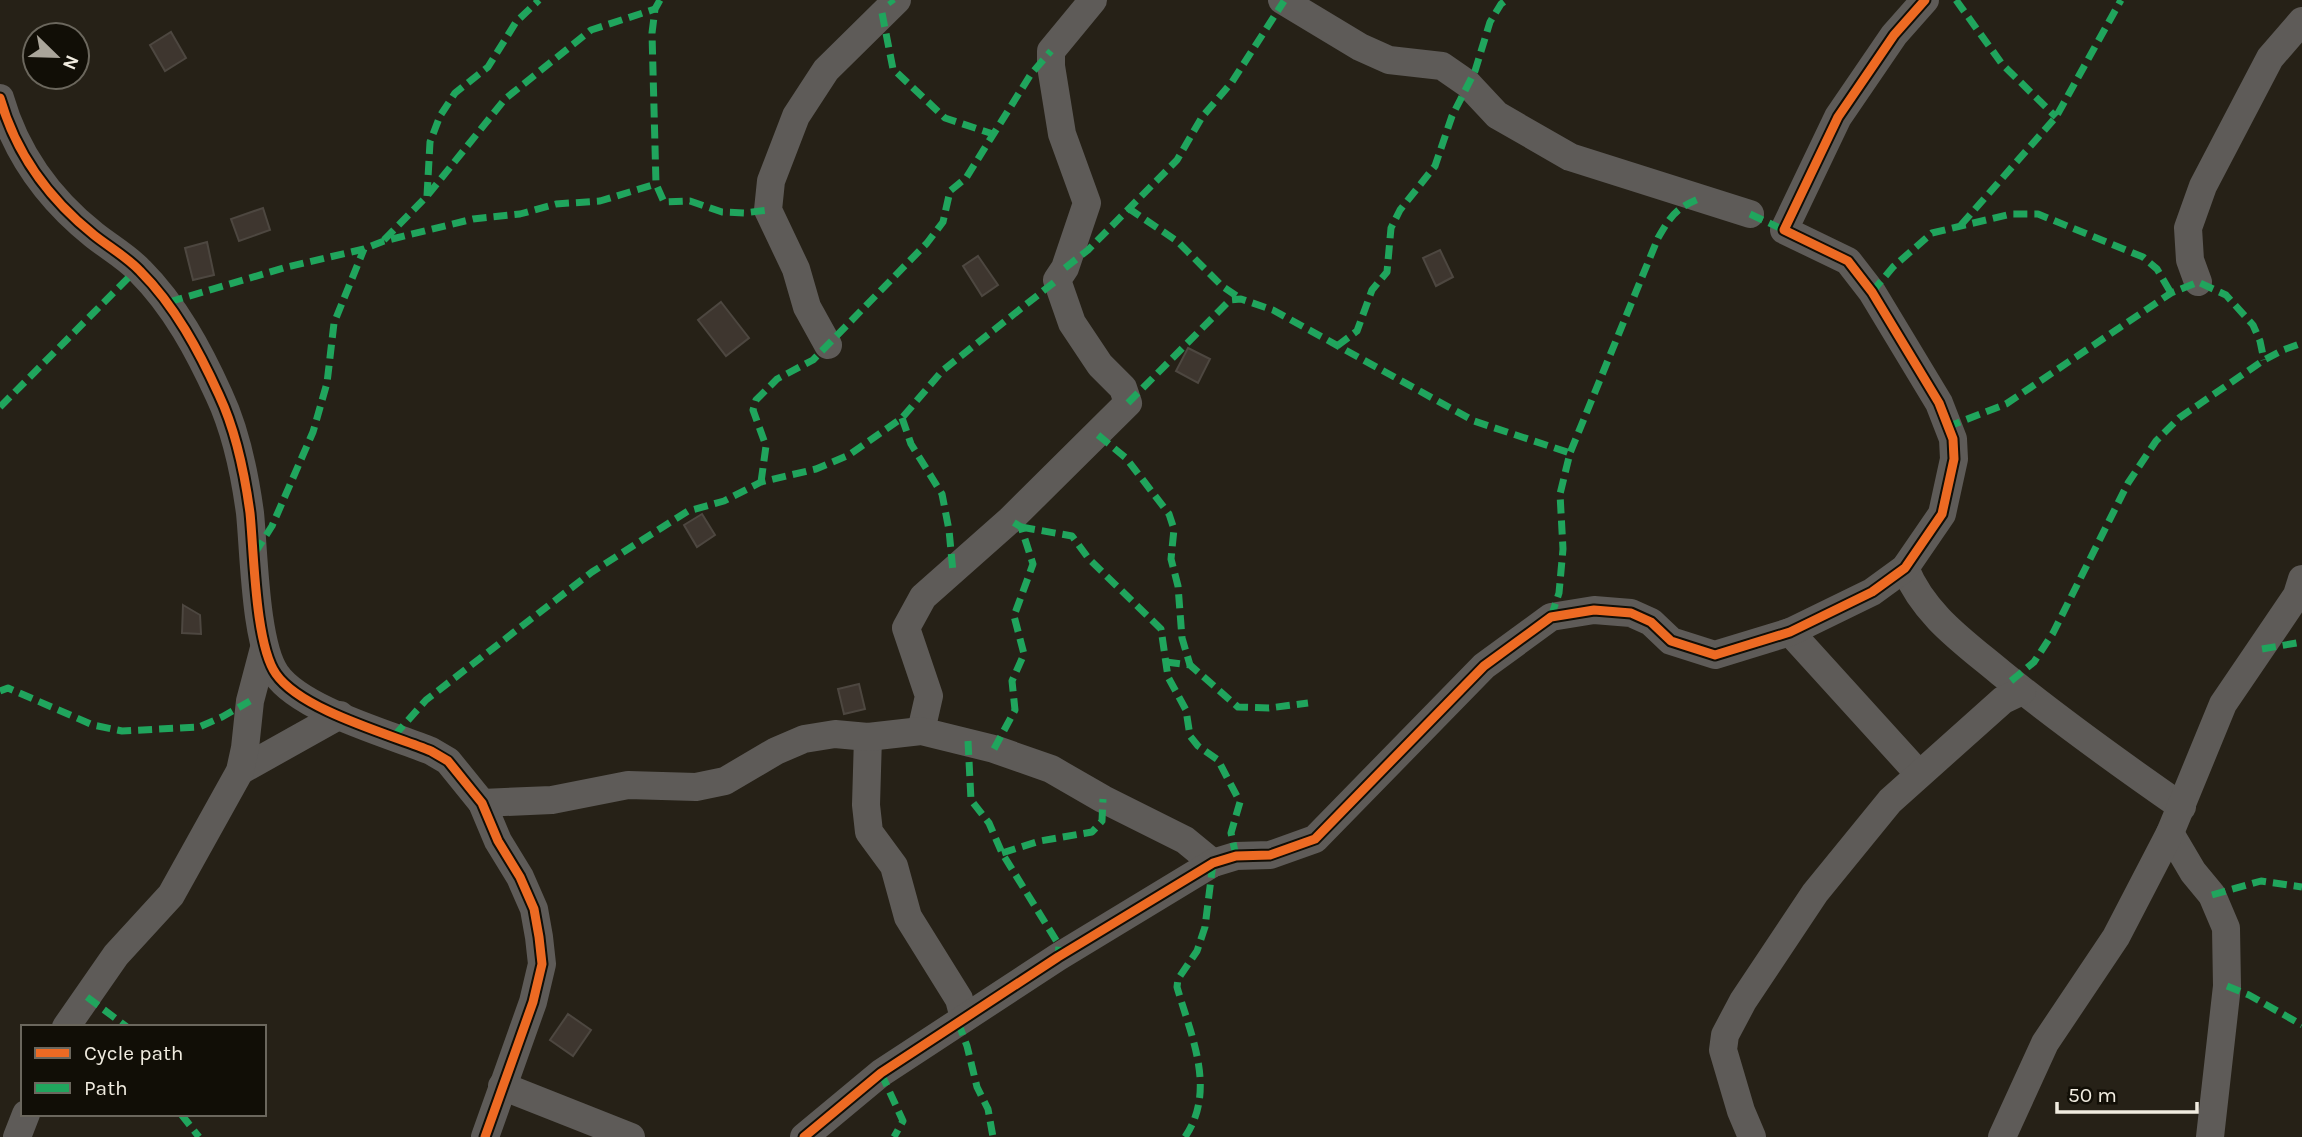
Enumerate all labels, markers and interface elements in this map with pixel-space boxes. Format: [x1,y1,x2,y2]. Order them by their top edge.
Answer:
north arrow [21,21,91,91]
text: N [58,52,84,73]
legend [21,1025,266,1116]
text: Cycle path [84,1041,184,1065]
scale bar [2057,1070,2197,1114]
text: Path [84,1076,128,1100]
text: 50 m [2068,1083,2117,1107]

